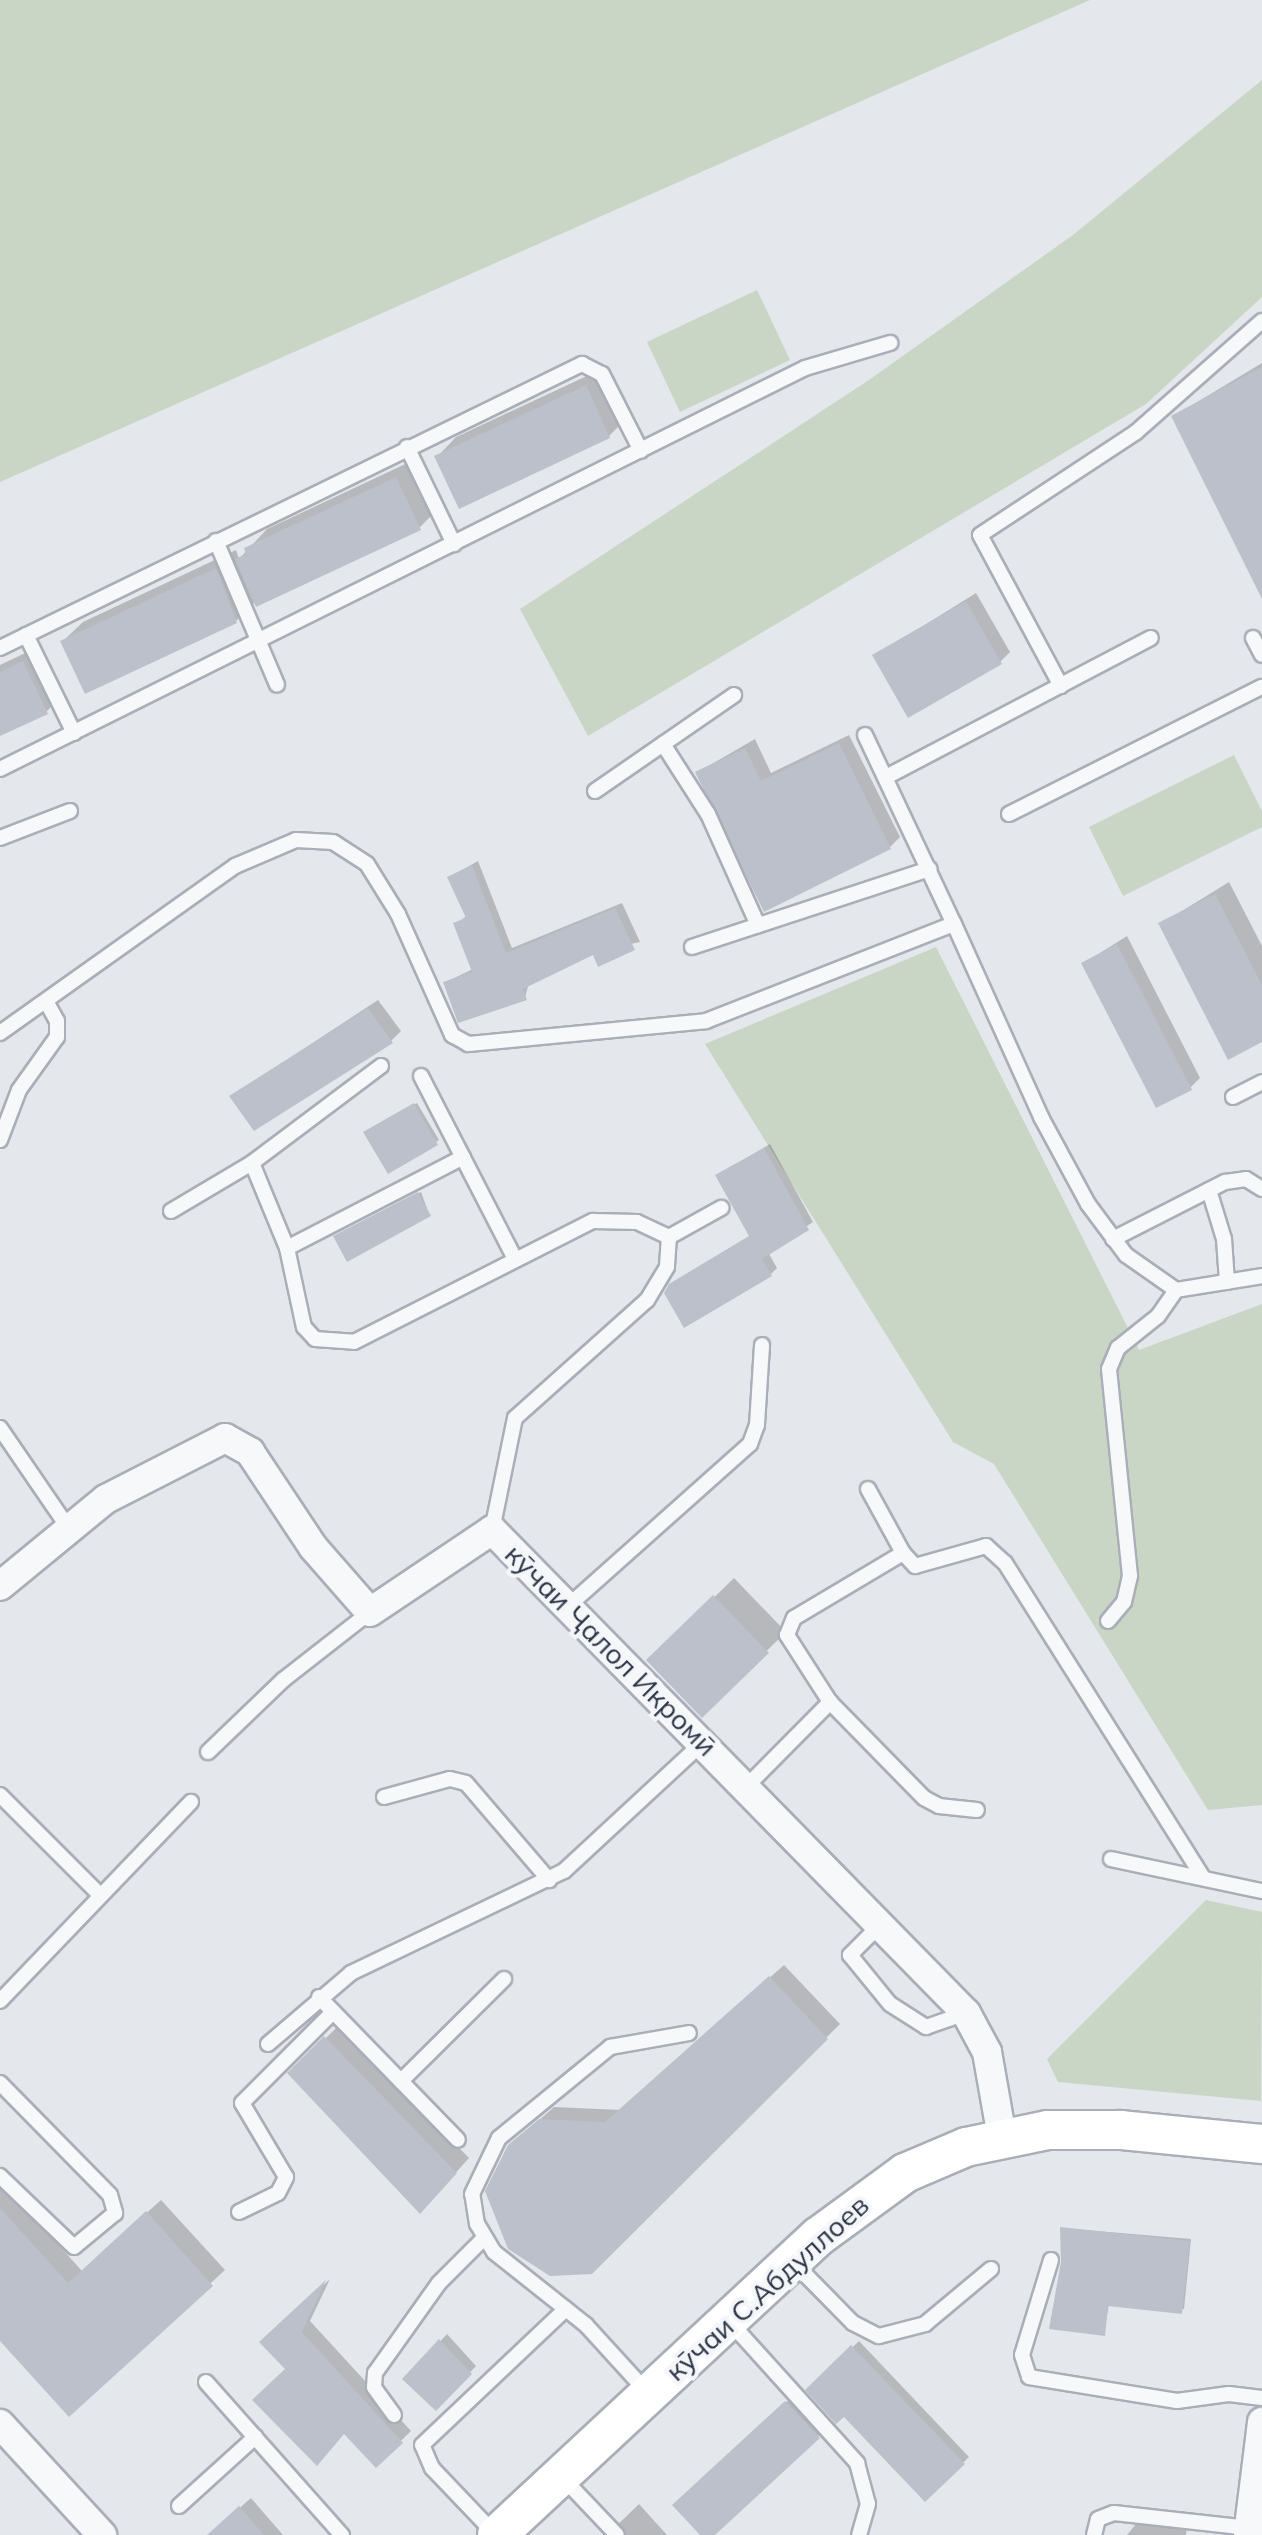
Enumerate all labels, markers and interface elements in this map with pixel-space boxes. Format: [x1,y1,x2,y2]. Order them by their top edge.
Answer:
street label: кӯчаи Ҷалол Икромӣ [498,1537,724,1763]
street label: кӯчаи С.Абдуллоев [659,2188,875,2388]

